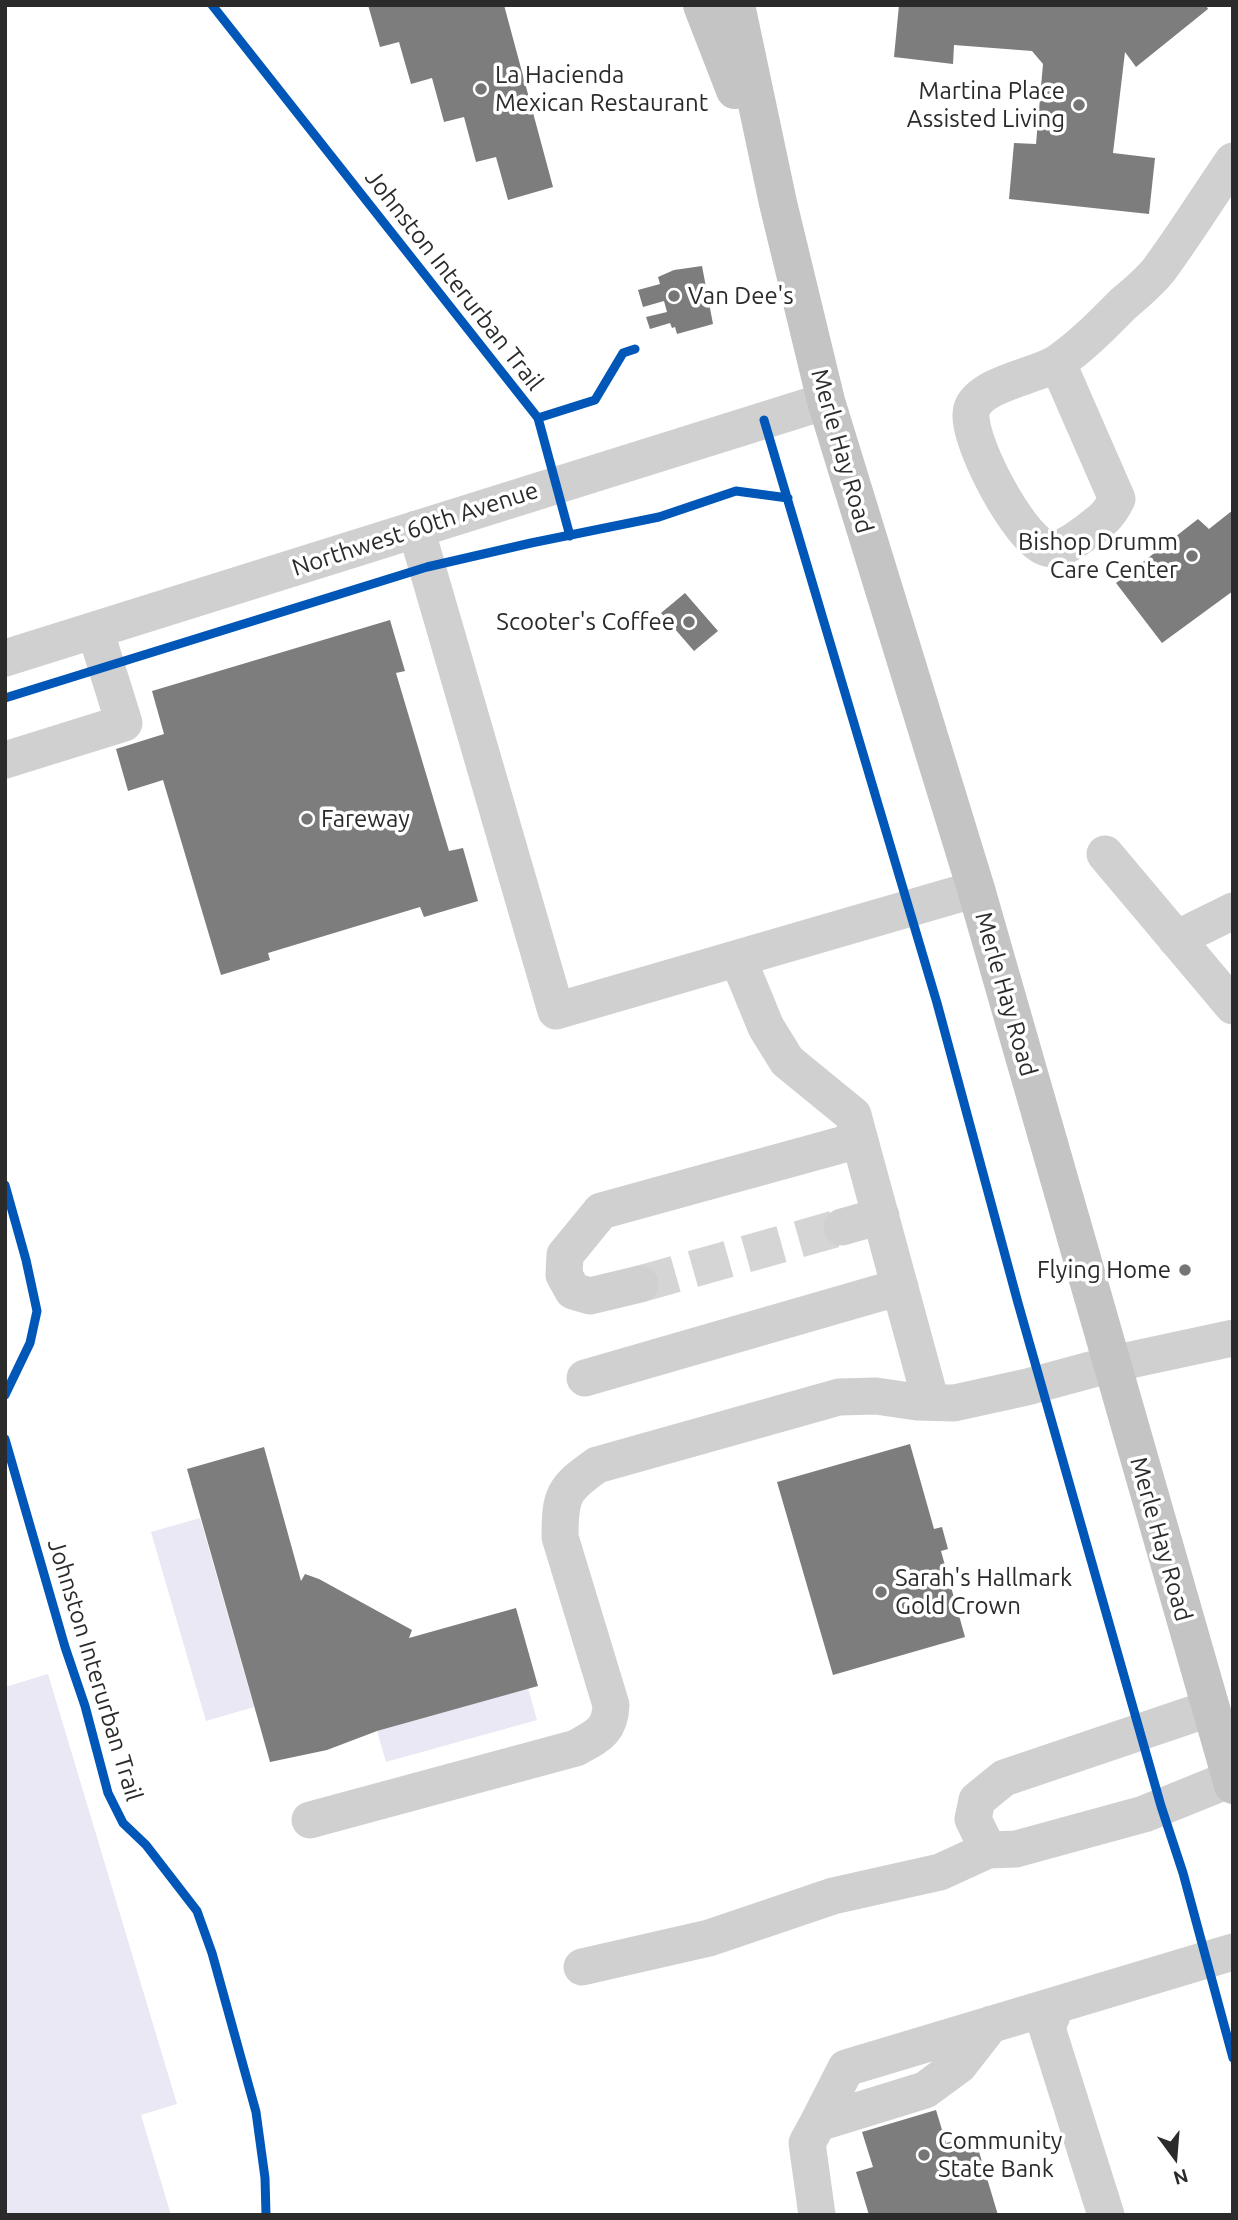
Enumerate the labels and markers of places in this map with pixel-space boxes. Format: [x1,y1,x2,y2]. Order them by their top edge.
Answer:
place label: La Hacienda Mexican Restaurant [495,61,708,117]
place label: Martina Place Assisted Living [907,77,1065,133]
marker: La Hacienda Mexican Restaurant [473,81,489,97]
marker: Martina Place Assisted Living [1071,97,1087,113]
place label: Van Dee's [688,282,794,310]
marker: Van Dee's [666,288,682,304]
place label: Bishop Drumm Care Center [1018,528,1178,584]
marker: Bishop Drumm Care Center [1184,548,1200,564]
place label: Scooter's Coffee [496,608,675,636]
marker: Scooter's Coffee [681,614,697,630]
place label: Fareway [321,805,410,833]
marker: Fareway [299,811,315,827]
place label: Flying Home [1037,1256,1171,1284]
marker: Flying Home [1177,1262,1193,1278]
place label: Sarah's Hallmark Gold Crown [895,1564,1072,1620]
marker: Sarah's Hallmark Gold Crown [873,1584,889,1600]
place label: Community State Bank [938,2127,1062,2183]
marker: Community State Bank [916,2147,932,2163]

